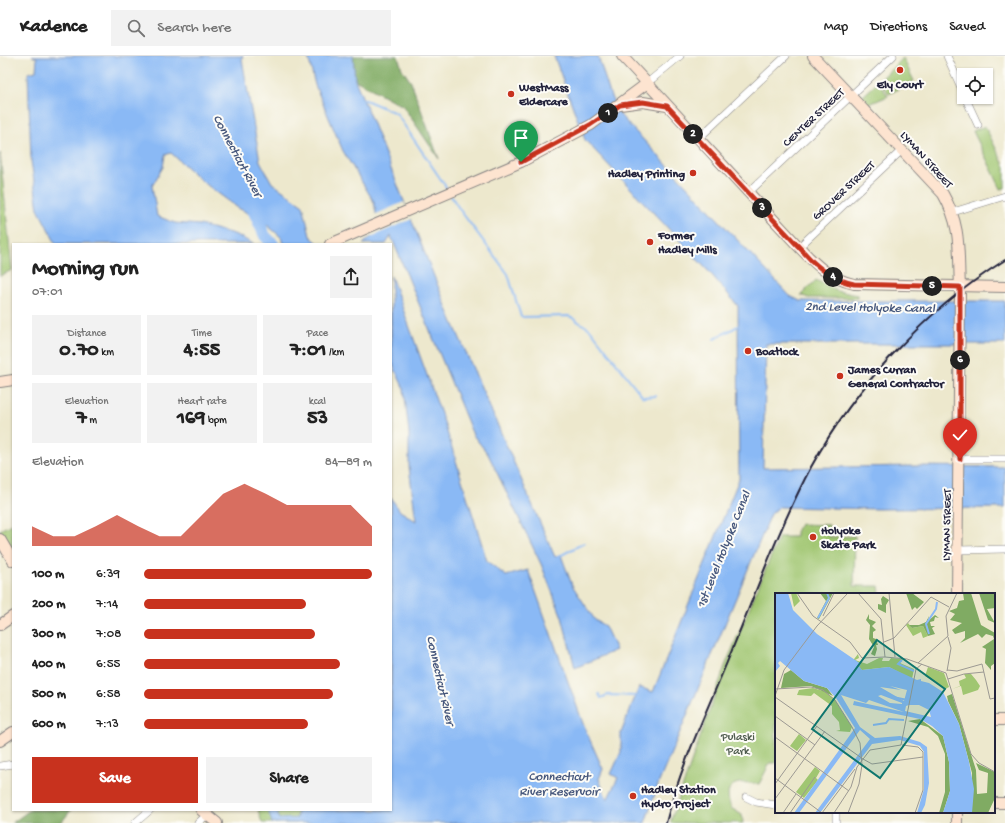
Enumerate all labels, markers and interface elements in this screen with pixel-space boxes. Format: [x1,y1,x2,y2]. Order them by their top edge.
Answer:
search box [111,10,391,46]
text: Kadence [20,16,87,39]
icon: search [125,17,147,39]
text: Search here [157,19,231,37]
text: Map [824,19,848,36]
text: Directions [870,19,927,36]
text: Saved [949,19,985,36]
marker: Ely Court [895,65,905,75]
map controls [957,68,993,104]
button: locate [957,68,993,104]
place label: Ely Court [876,79,924,93]
place label: WestMass Eldercare [518,82,569,110]
street label: CENTER STREET [781,85,849,151]
marker: WestMass Eldercare [506,89,516,99]
pin: 1 [598,103,618,123]
text: 1 [606,107,610,119]
water label: Connecticut River [209,112,266,202]
pin [504,121,538,162]
pin: 2 [683,124,703,144]
icon: arrive [510,127,532,149]
text: 2 [690,128,696,140]
street label: LYMAN STREET [896,129,956,193]
street label: GROVER STREET [810,158,880,224]
place label: Hadley Printing [608,168,685,182]
marker: Hadley Printing [688,168,698,178]
pin: 3 [752,198,772,218]
text: 3 [759,202,765,214]
place label: Former Hadley Mills [657,230,717,258]
marker: Former Hadley Mills [645,237,655,247]
button: share [330,256,372,298]
text: Morning run [32,257,138,283]
pin: 4 [823,267,843,287]
text: 4 [830,271,836,283]
pin: 5 [922,276,942,296]
text: 5 [929,280,935,292]
text: 07:01 [32,285,63,300]
water label: 2nd Level Holyoke Canal [805,300,936,317]
text: Distance [67,328,106,340]
text: Time [192,328,212,340]
text: Pace [307,328,328,340]
text: 0.70 [59,340,99,363]
text: 4:55 [184,340,220,363]
text: 7:01 [290,340,326,363]
marker: Boatlock [743,346,753,356]
place label: Boatlock [755,346,800,360]
text: km [99,347,114,359]
text: /km [326,347,344,359]
pin: 6 [950,350,970,370]
text: 6 [957,354,963,366]
place label: James Curran General Contractor [847,364,946,392]
marker: James Curran General Contractor [835,371,845,381]
text: Elevation [65,396,109,408]
text: Heart rate [177,396,227,408]
text: kcal [309,396,326,408]
text: 7 [76,408,87,431]
text: 169 [177,408,205,431]
text: 53 [307,408,328,431]
text: m [87,415,97,427]
text: bpm [205,415,227,427]
pin [943,418,977,459]
icon: check [949,424,971,446]
text: Elevation [32,455,84,470]
text: 84–89 m [325,455,372,470]
water label: 1st Level Holyoke Canal [694,488,755,610]
street label: LYMAN STREET [940,488,956,561]
place label: Holyoke Skate Park [821,525,877,553]
marker: Holyoke Skate Park [808,532,818,542]
text: 100 m [32,567,64,582]
text: 6:39 [96,567,120,582]
inset map [775,593,995,813]
text: 200 m [32,597,65,612]
text: 7:14 [96,597,118,612]
text: 300 m [32,627,66,642]
text: 7:08 [96,627,121,642]
water label: Connecticut River [422,635,458,729]
text: 400 m [32,657,65,672]
text: 6:55 [96,657,120,672]
text: 500 m [32,687,66,702]
text: 6:58 [96,687,121,702]
text: 600 m [32,717,66,732]
text: 7:13 [96,717,119,732]
park label: Pulaski Park [720,731,755,759]
button: Save [32,757,198,803]
button: Share [206,757,372,803]
water label: Connecticut River Reservoir [519,770,601,800]
place label: Hadley Station Hydro Project [641,784,716,812]
marker: Hadley Station Hydro Project [628,791,638,801]

